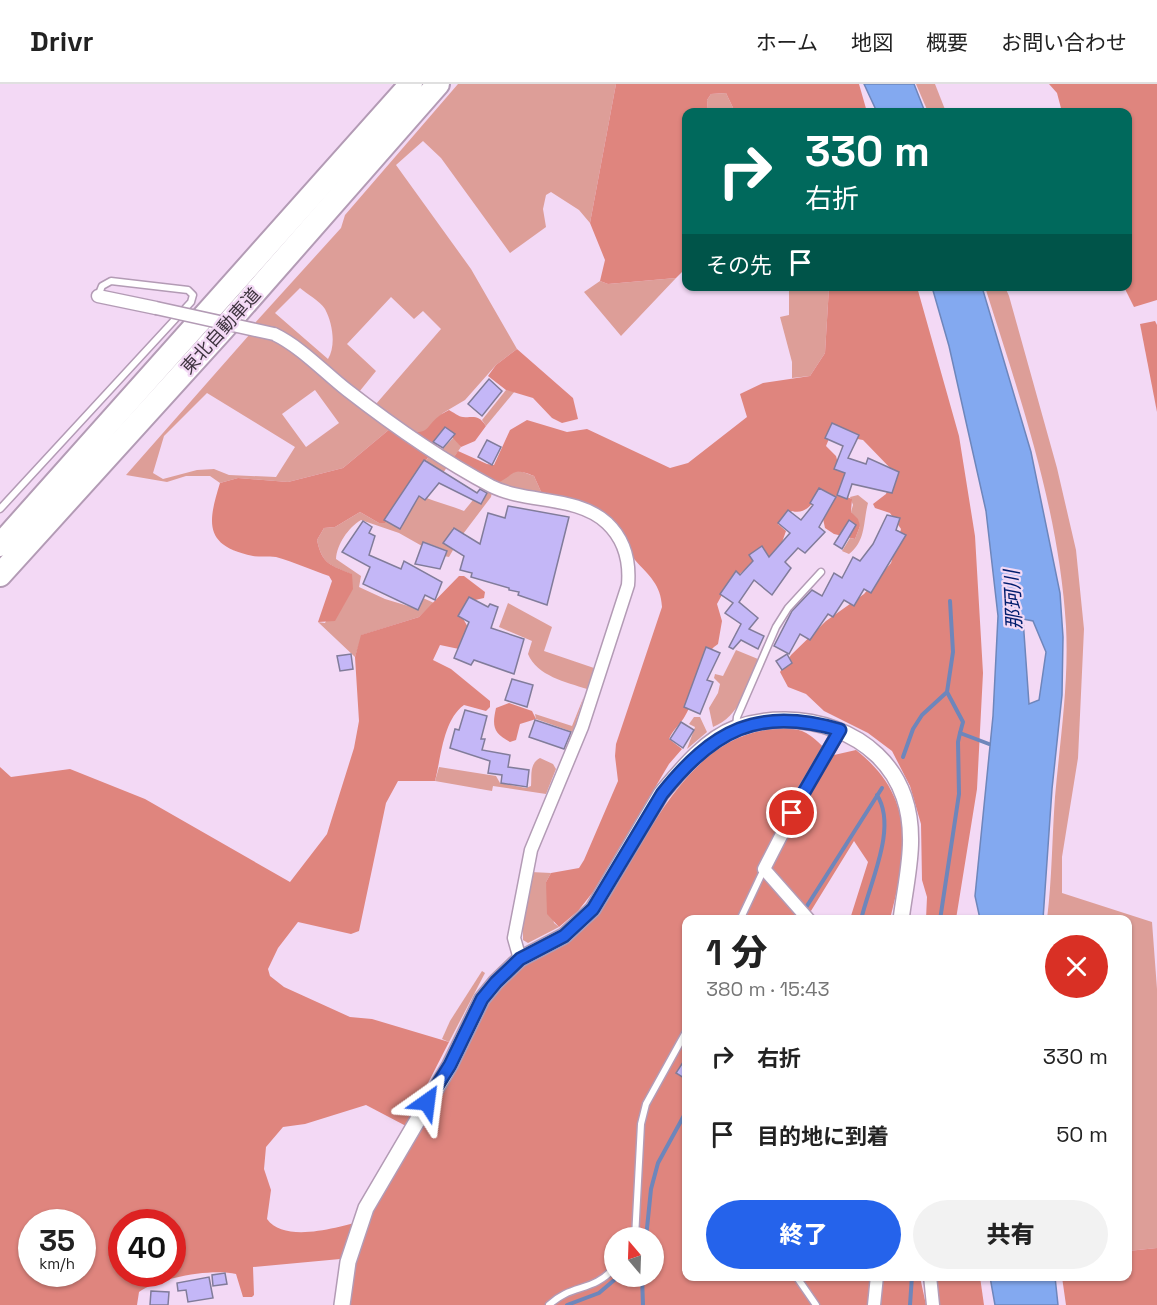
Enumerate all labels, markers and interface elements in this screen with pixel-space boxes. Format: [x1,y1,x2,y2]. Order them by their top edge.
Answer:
text: Drivr [30,23,94,59]
text: ホーム [756,29,818,56]
text: 地図 [851,29,893,56]
text: 概要 [926,29,968,56]
text: お問い合わせ [1001,29,1127,56]
text: 330 m [805,125,930,178]
icon: right [706,132,784,210]
text: 右折 [805,181,859,216]
icon: arrive [784,246,817,279]
text: その先 [706,251,772,279]
street label: 東北自動車道 [176,283,265,378]
water label: 那珂川 [998,567,1028,631]
pin [766,787,817,838]
icon: arrive [775,796,808,829]
text: 1 分 [706,930,767,976]
button: close [1045,935,1108,998]
text: 380 m · 15:43 [706,976,830,1002]
icon: right [706,1040,739,1073]
text: 330 m [1043,1042,1108,1070]
text: 右折 [757,1044,801,1072]
position arrow [395,1070,459,1134]
icon: arrive [706,1118,739,1151]
text: 50 m [1056,1120,1108,1148]
text: 目的地に到着 [757,1122,889,1150]
button: 終了 [706,1200,901,1269]
button: 共有 [913,1200,1108,1269]
speed limit sign: 40 [108,1209,186,1287]
text: 35 [39,1221,75,1260]
north arrow [604,1227,664,1287]
map controls [604,1227,664,1287]
text: km/h [39,1254,75,1273]

